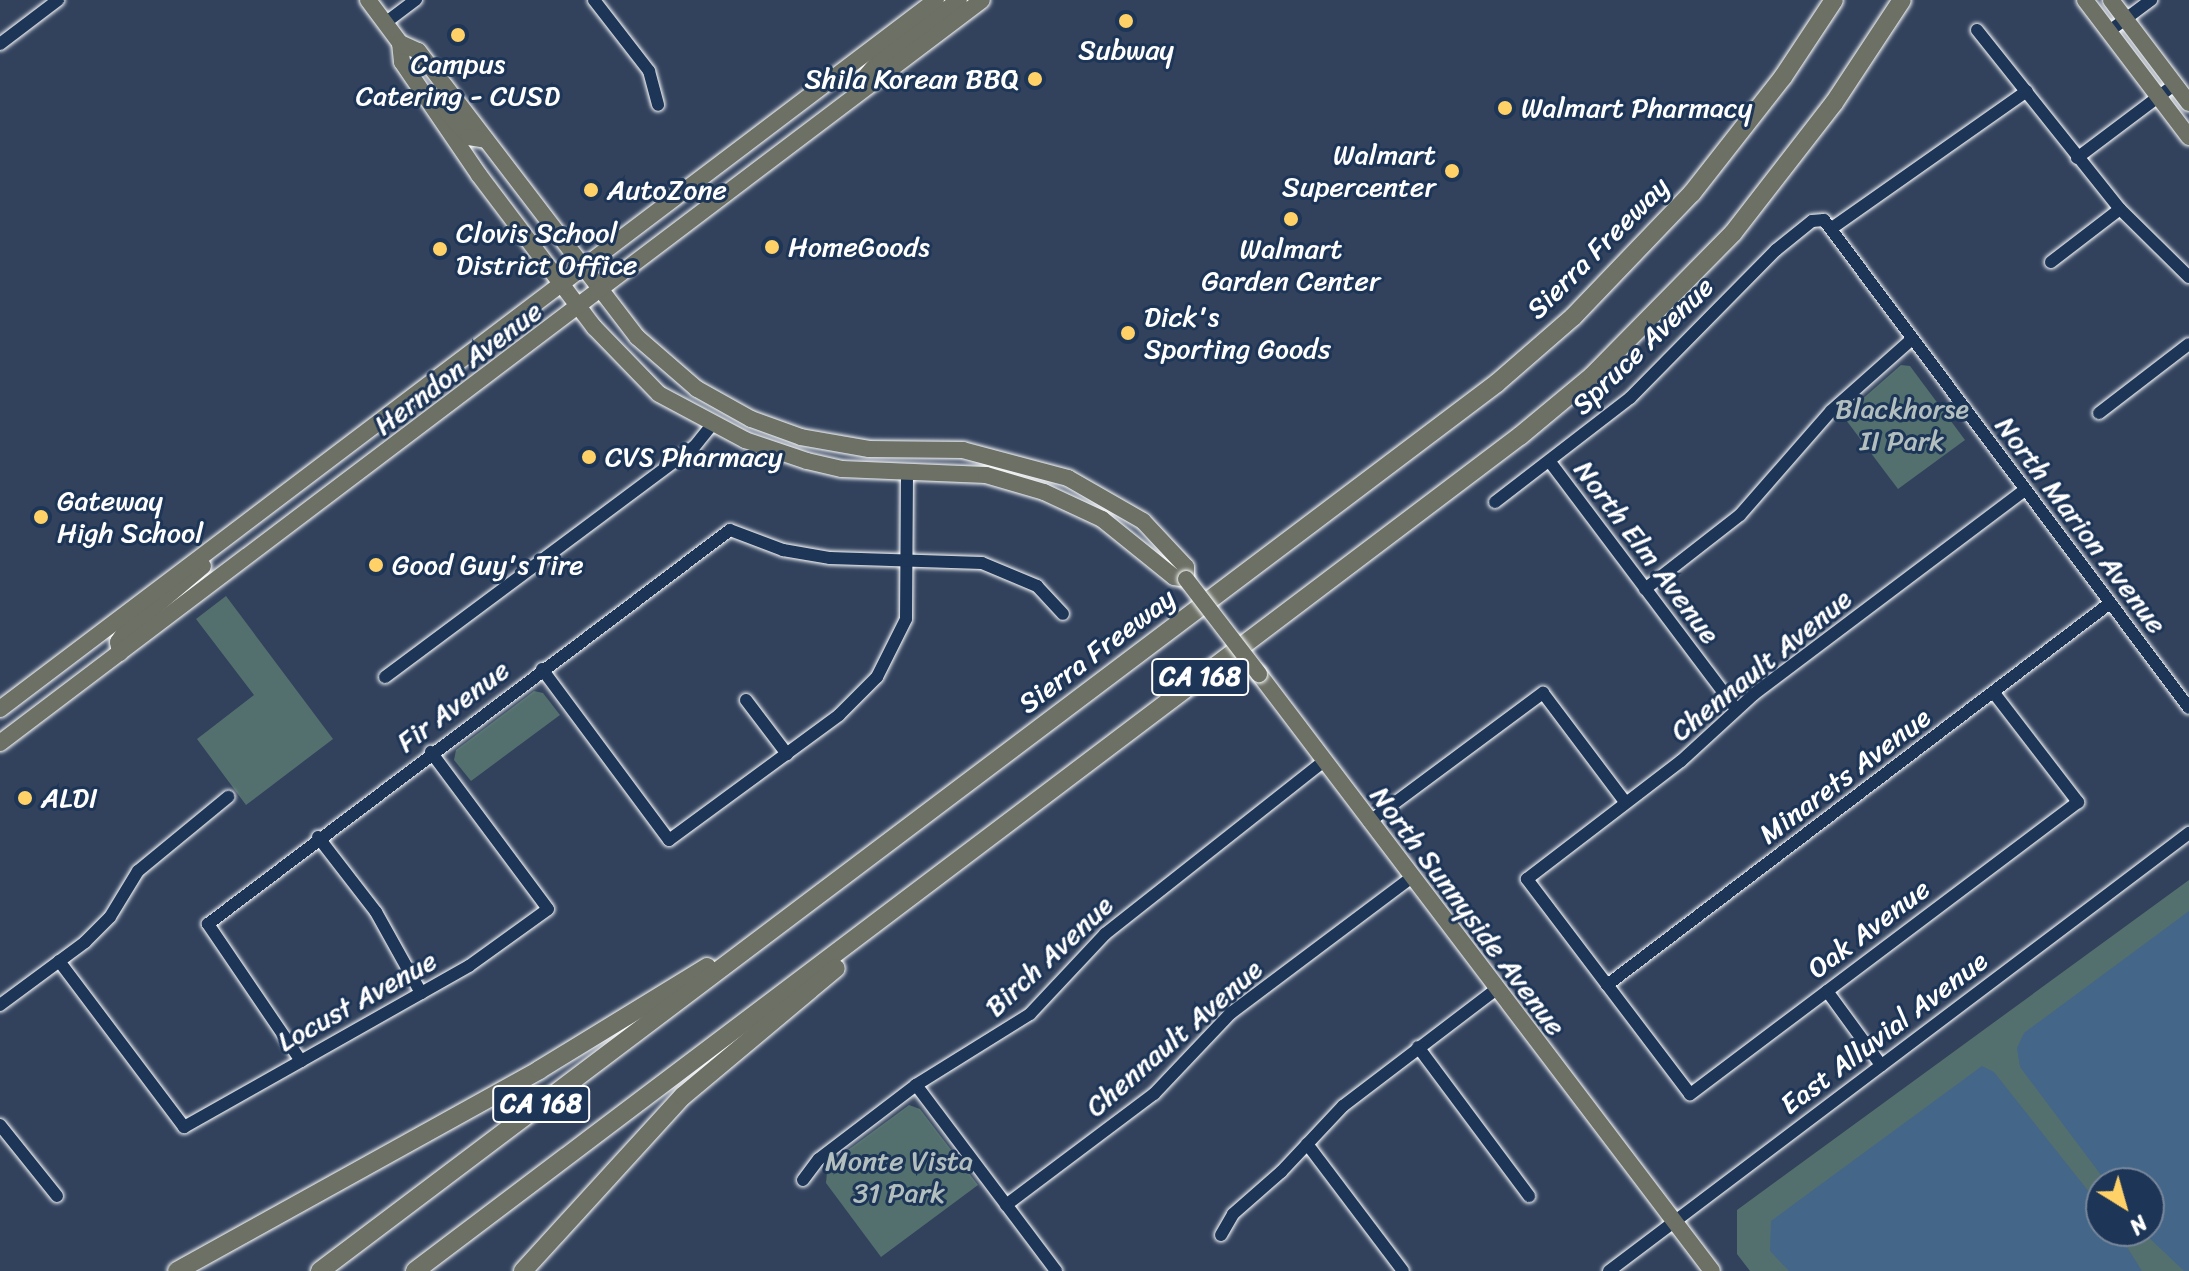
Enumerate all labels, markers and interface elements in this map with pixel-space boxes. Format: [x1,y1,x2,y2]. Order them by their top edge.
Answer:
marker: Subway [1117,12,1135,30]
marker: Campus Catering - CUSD [449,26,467,44]
place label: Subway [1078,33,1174,67]
place label: Campus Catering - CUSD [356,47,560,113]
place label: Shila Korean BBQ [802,62,1019,96]
marker: Shila Korean BBQ [1026,70,1044,88]
place label: Walmart Pharmacy [1521,91,1752,125]
marker: Walmart Pharmacy [1496,99,1514,117]
place label: Walmart Supercenter [1282,138,1436,204]
marker: Walmart Supercenter [1443,162,1461,180]
street label: Sierra Freeway [1520,170,1676,326]
place label: AutoZone [607,173,727,207]
marker: AutoZone [582,181,600,199]
marker: Walmart Garden Center [1282,210,1300,228]
place label: Clovis School District Office [456,216,637,282]
place label: HomeGoods [788,230,930,264]
place label: Walmart Garden Center [1201,232,1381,298]
marker: HomeGoods [763,238,781,256]
marker: Clovis School District Office [431,240,449,258]
street label: Spruce Avenue [1565,270,1721,422]
street label: Herndon Avenue [367,294,549,442]
place label: Dick's Sporting Goods [1144,300,1331,366]
marker: Dick's Sporting Goods [1119,324,1137,342]
park label: Blackhorse II Park [1835,392,1969,458]
street label: North Marion Avenue [1989,411,2173,639]
place label: CVS Pharmacy [605,440,783,474]
marker: CVS Pharmacy [580,448,598,466]
street label: North Elm Avenue [1567,454,1727,650]
place label: Gateway High School [57,484,203,550]
marker: Gateway High School [32,508,50,526]
place label: Good Guy's Tire [392,548,587,582]
marker: Good Guy's Tire [367,556,385,574]
street label: Sierra Freeway [1012,581,1182,721]
street label: Chennault Avenue [1664,582,1858,748]
street label: Fir Avenue [391,653,515,759]
road number: CA 168 [1150,655,1250,699]
street label: Minarets Avenue [1753,701,1937,851]
street label: North Sunnyside Avenue [1364,780,1572,1042]
place label: ALDI [41,781,98,815]
marker: ALDI [16,789,34,807]
street label: Oak Avenue [1801,872,1937,986]
street label: Birch Avenue [978,888,1120,1024]
street label: Locust Avenue [271,943,443,1059]
street label: East Alluvial Avenue [1774,944,1994,1122]
street label: Chennault Avenue [1079,952,1269,1124]
road number: CA 168 [491,1082,591,1126]
park label: Monte Vista 31 Park [824,1144,974,1210]
north arrow [2085,1167,2165,1247]
text: N [2121,1205,2156,1245]

